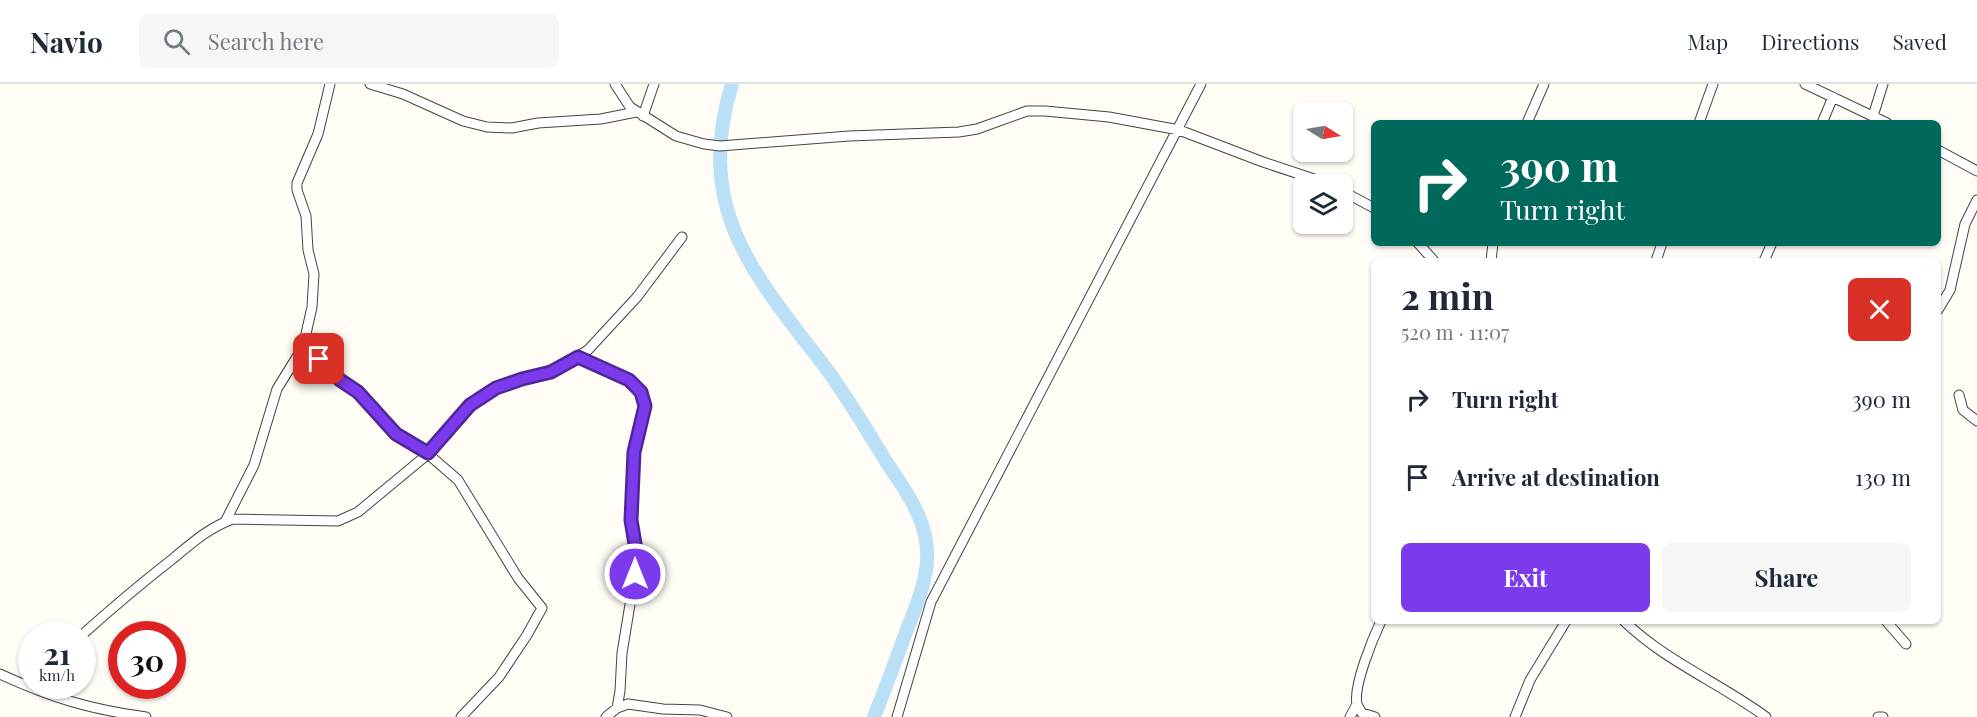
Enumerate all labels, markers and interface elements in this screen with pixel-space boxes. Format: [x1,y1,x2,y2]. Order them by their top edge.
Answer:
search box [139,14,559,68]
text: Navio [30,23,103,60]
icon: search [160,25,193,58]
text: Search here [208,26,324,56]
text: Map [1687,27,1728,55]
text: Directions [1761,27,1859,55]
text: Saved [1892,27,1947,55]
north arrow [1293,102,1353,162]
map controls [1293,102,1353,234]
text: 390 m [1500,137,1619,193]
icon: right [1401,144,1479,222]
button: layers [1293,174,1353,234]
text: Turn right [1500,191,1625,227]
text: 2 min [1401,271,1494,319]
button: close [1848,278,1911,341]
text: 520 m · 11:07 [1401,318,1509,345]
pin [293,333,344,384]
icon: arrive [302,342,335,375]
icon: right [1401,383,1434,416]
text: Turn right [1452,384,1558,414]
text: 390 m [1852,384,1911,414]
icon: arrive [1401,461,1434,494]
text: Arrive at destination [1452,462,1660,492]
text: 130 m [1855,462,1911,492]
position arrow [603,542,667,606]
button: Exit [1401,543,1650,612]
button: Share [1662,543,1911,612]
speed limit sign: 30 [108,621,186,699]
text: 21 [43,633,71,673]
text: km/h [39,665,75,685]

